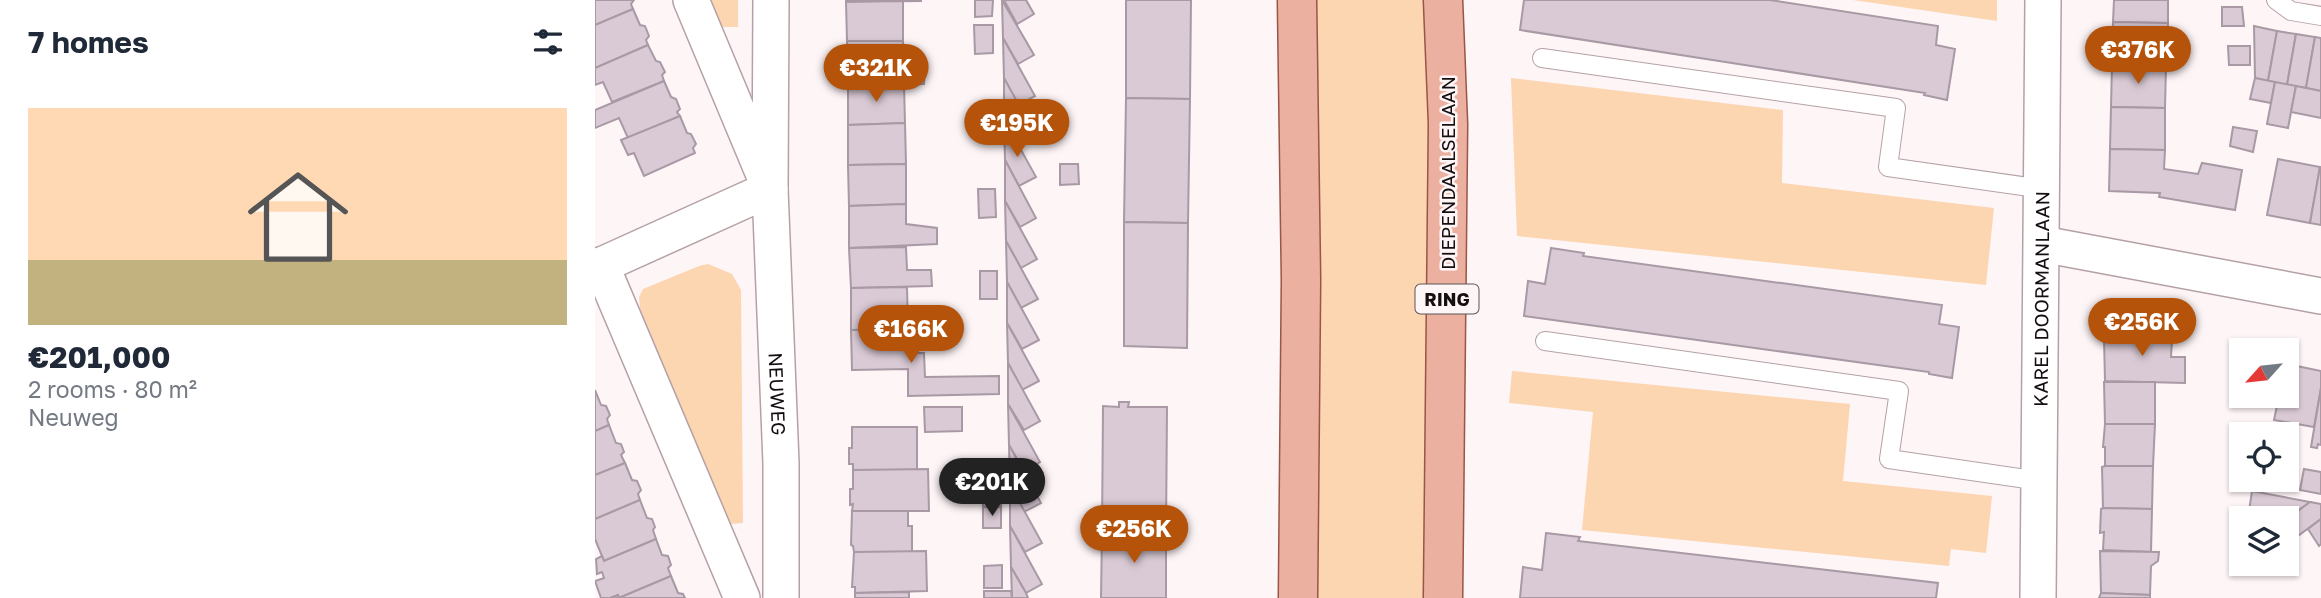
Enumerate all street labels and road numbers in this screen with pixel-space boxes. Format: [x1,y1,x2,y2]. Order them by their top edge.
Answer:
street label: DIEPENDAALSELAAN [1436,76,1459,270]
street label: KAREL DOORMANLAAN [2028,191,2053,407]
road number: RING [1415,284,1479,314]
street label: NEUWEG [765,352,791,436]

